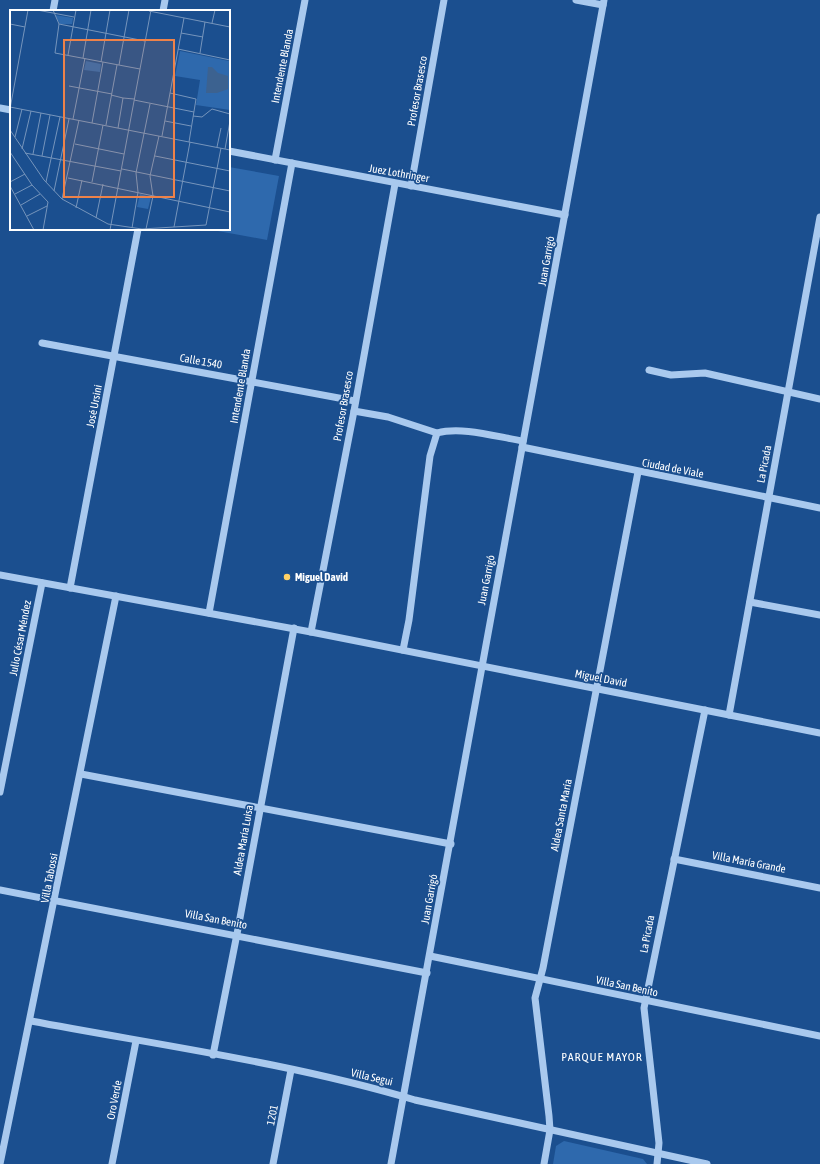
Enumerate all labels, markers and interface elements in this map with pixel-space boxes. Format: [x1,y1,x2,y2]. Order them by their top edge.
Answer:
inset map [10,10,230,230]
street label: Intendente Blanda [269,28,295,104]
street label: Profesor Brasesco [405,55,429,127]
street label: Juez Lothringer [368,162,431,184]
street label: Juan Garrigó [536,235,556,287]
street label: Intendente Blanda [228,348,252,424]
street label: Calle 1540 [179,351,223,371]
street label: Profesor Brasesco [331,370,355,442]
street label: José Ursini [84,384,104,428]
street label: La Picada [754,444,774,484]
street label: Ciudad de Viale [641,456,705,480]
street label: Juan Garrigó [475,554,497,606]
place label: Miguel David [295,571,348,583]
marker: Miguel David [282,572,292,582]
street label: Julio César Méndez [7,599,33,677]
street label: Miguel David [574,667,628,689]
street label: Aldea Santa María [548,778,574,852]
street label: Aldea María Luisa [231,804,255,876]
street label: Villa María Grande [711,849,787,875]
street label: Villa Tabossi [38,852,60,904]
street label: Juan Garrigó [419,873,439,925]
street label: Villa San Benito [184,907,248,931]
street label: La Picada [637,914,657,954]
street label: Villa San Benito [595,974,659,998]
district label: PARQUE MAYOR [561,1050,643,1064]
street label: Villa Segui [350,1066,394,1088]
street label: Oro Verde [104,1079,124,1121]
street label: 1201 [264,1104,280,1126]

